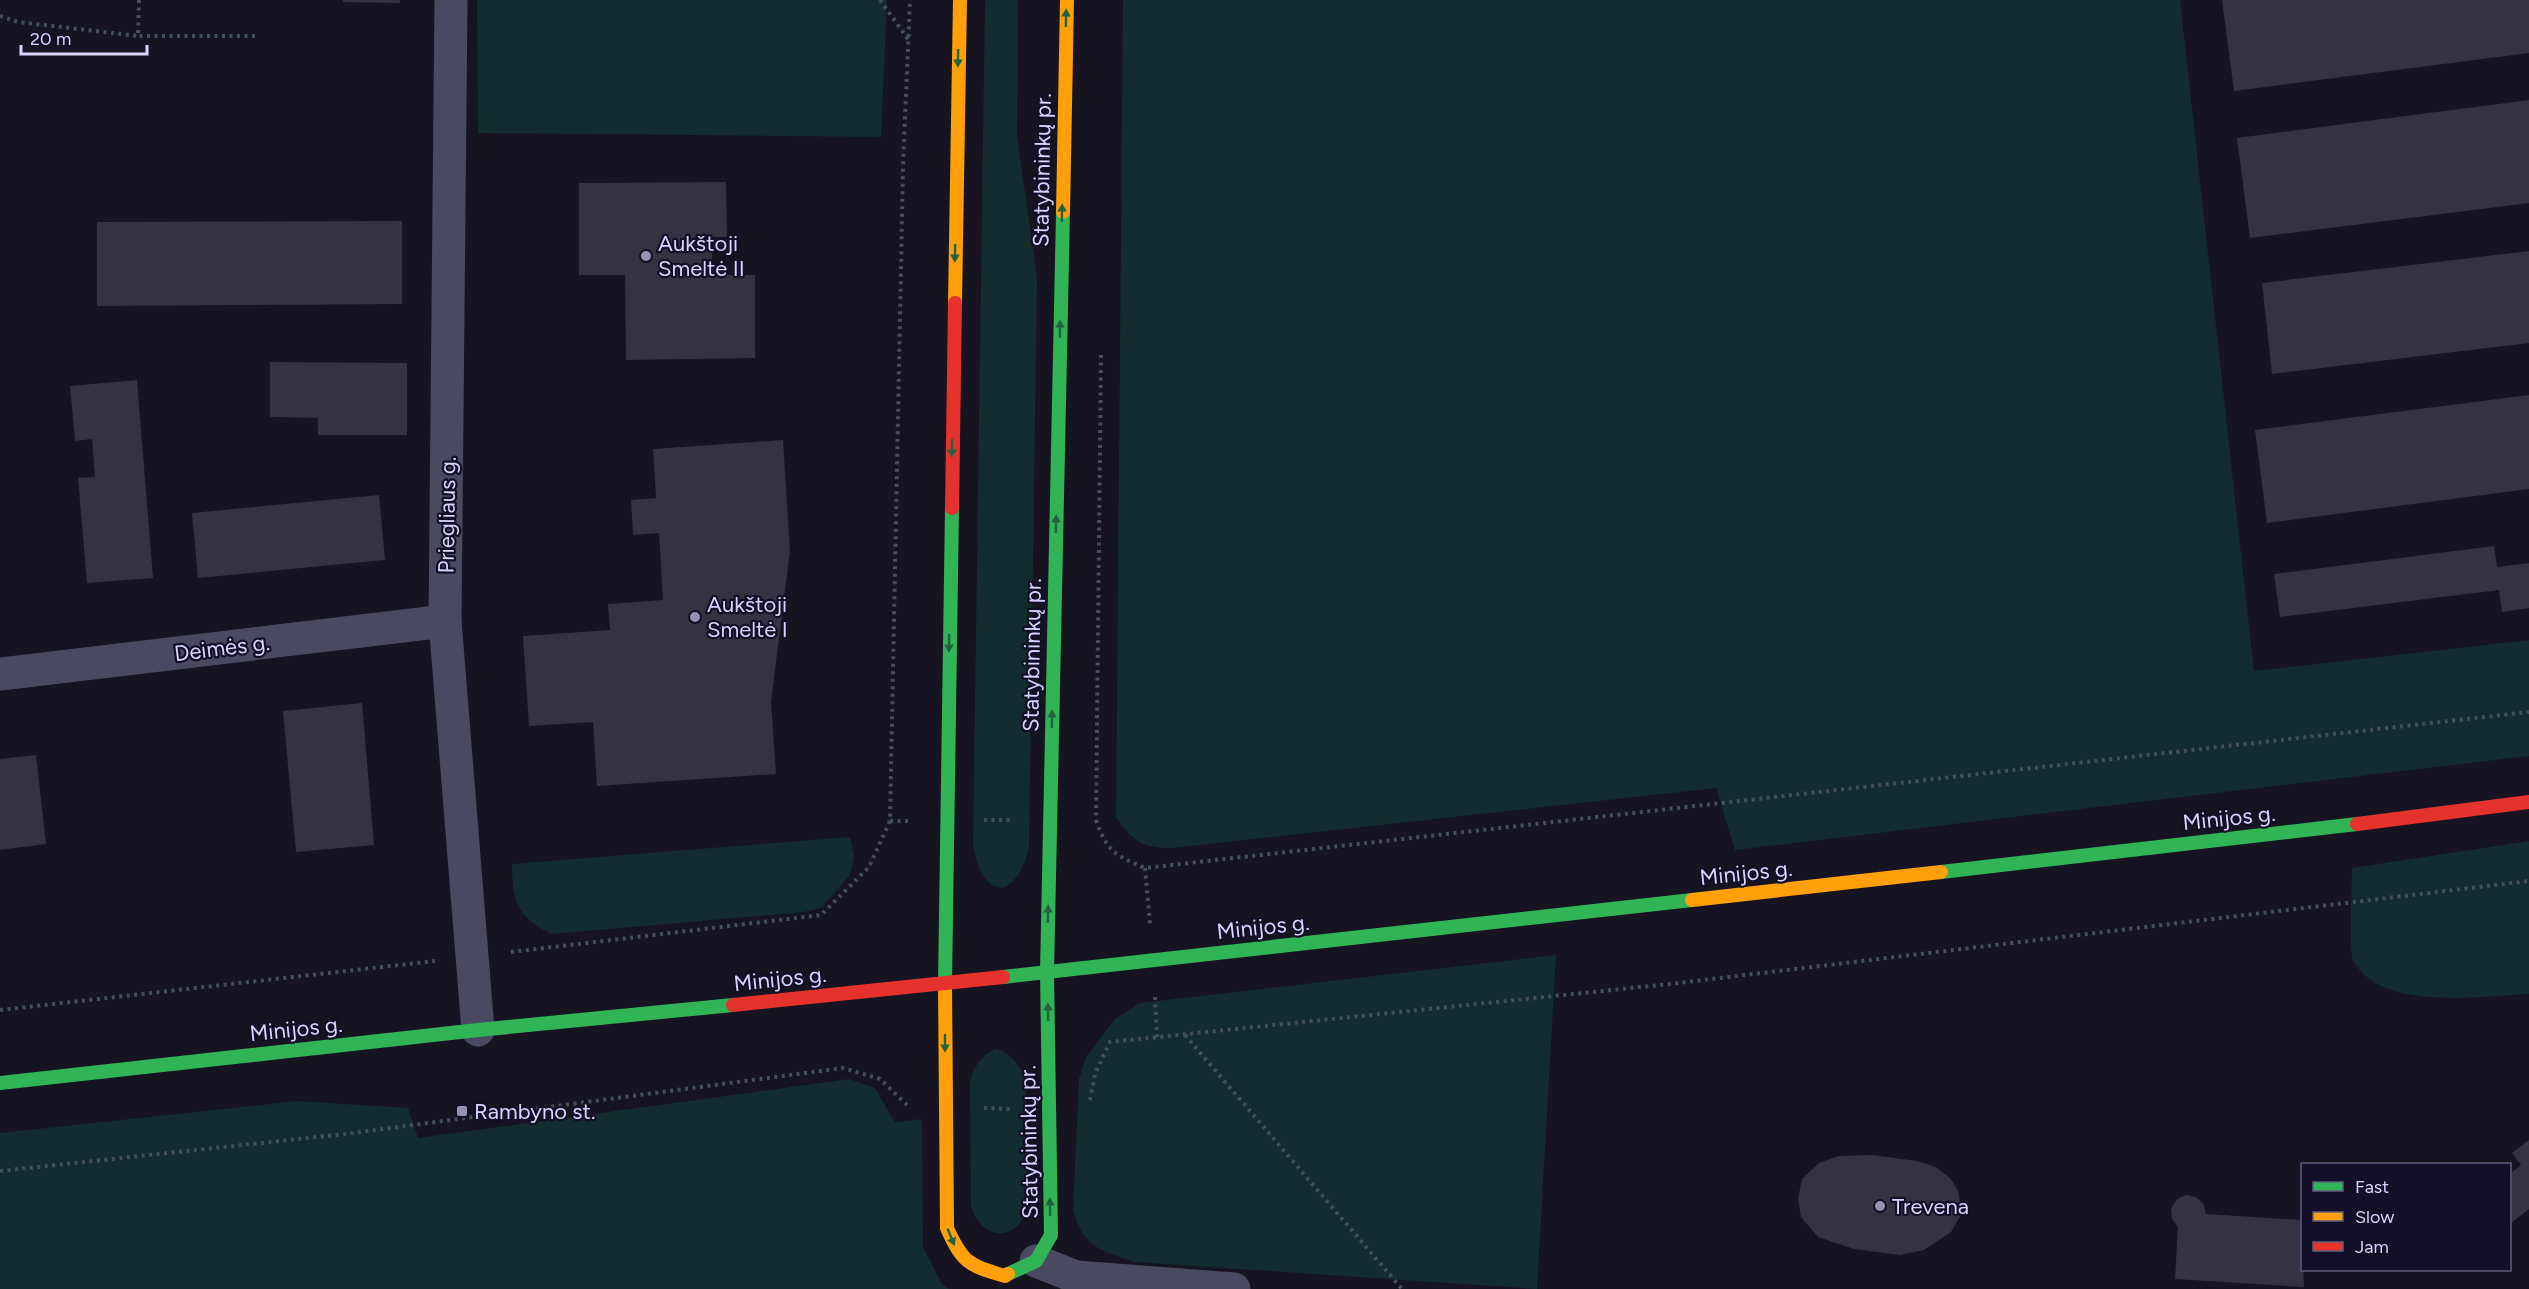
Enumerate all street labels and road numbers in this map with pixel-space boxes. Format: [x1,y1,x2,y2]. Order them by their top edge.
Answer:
street label: Statybininkų pr. [1027,93,1057,247]
street label: Priegliaus g. [432,456,462,574]
street label: Statybininkų pr. [1017,578,1047,732]
street label: Deimės g. [173,629,271,667]
street label: Minijos g. [2181,800,2277,836]
street label: Minijos g. [1698,855,1794,891]
street label: Minijos g. [1215,909,1311,945]
street label: Minijos g. [732,961,828,997]
street label: Minijos g. [248,1011,344,1047]
street label: Statybininkų pr. [1014,1065,1044,1219]

